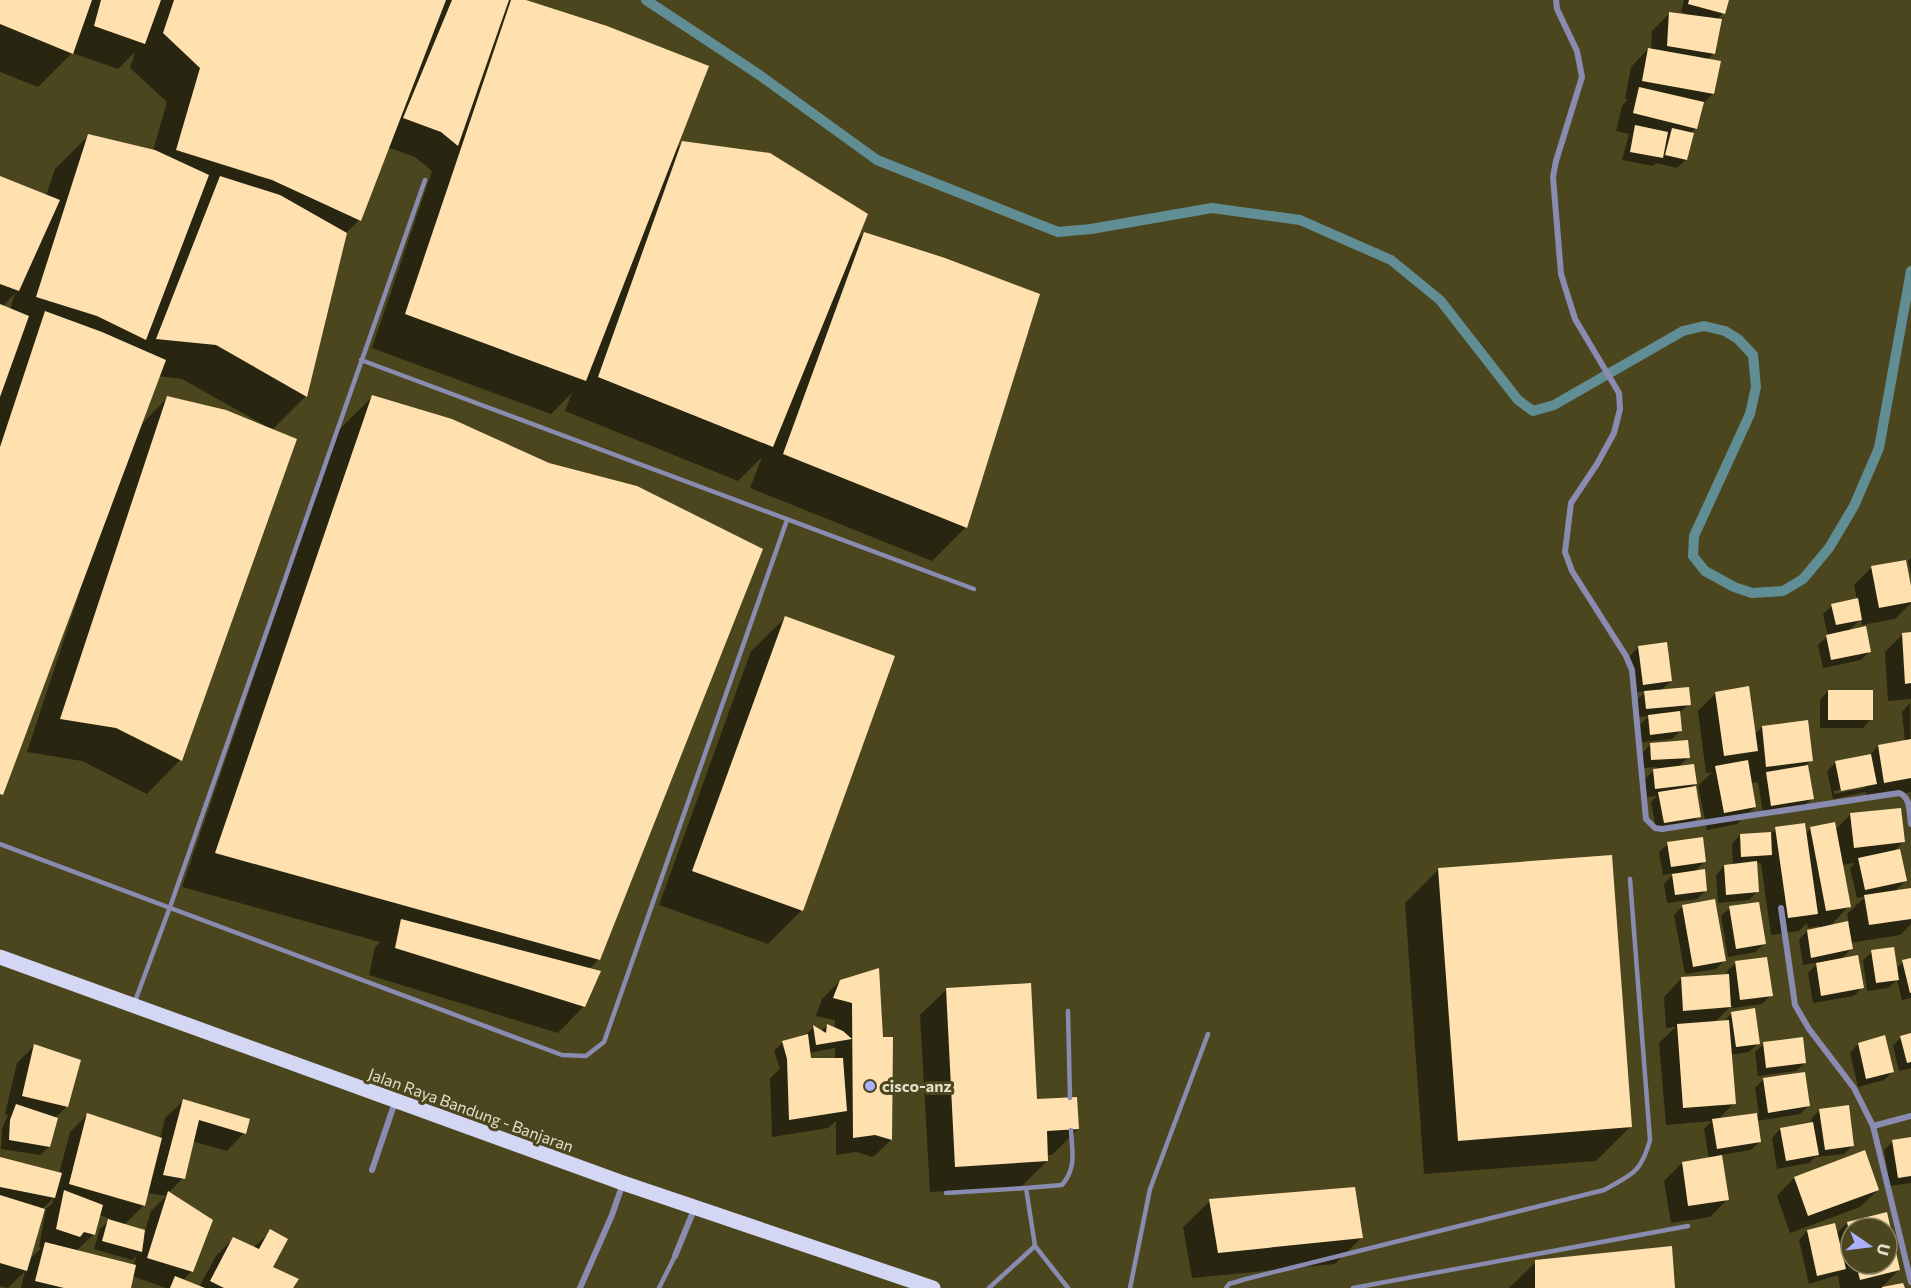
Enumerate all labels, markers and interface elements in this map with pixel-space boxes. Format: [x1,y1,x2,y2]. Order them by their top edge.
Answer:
street label: Jalan Raya Bandung - Banjaran [366,1064,576,1156]
place label: cisco-anz [882,1076,952,1095]
marker: cisco-anz [863,1079,877,1093]
north arrow [1839,1216,1899,1276]
text: U [1873,1242,1895,1258]

